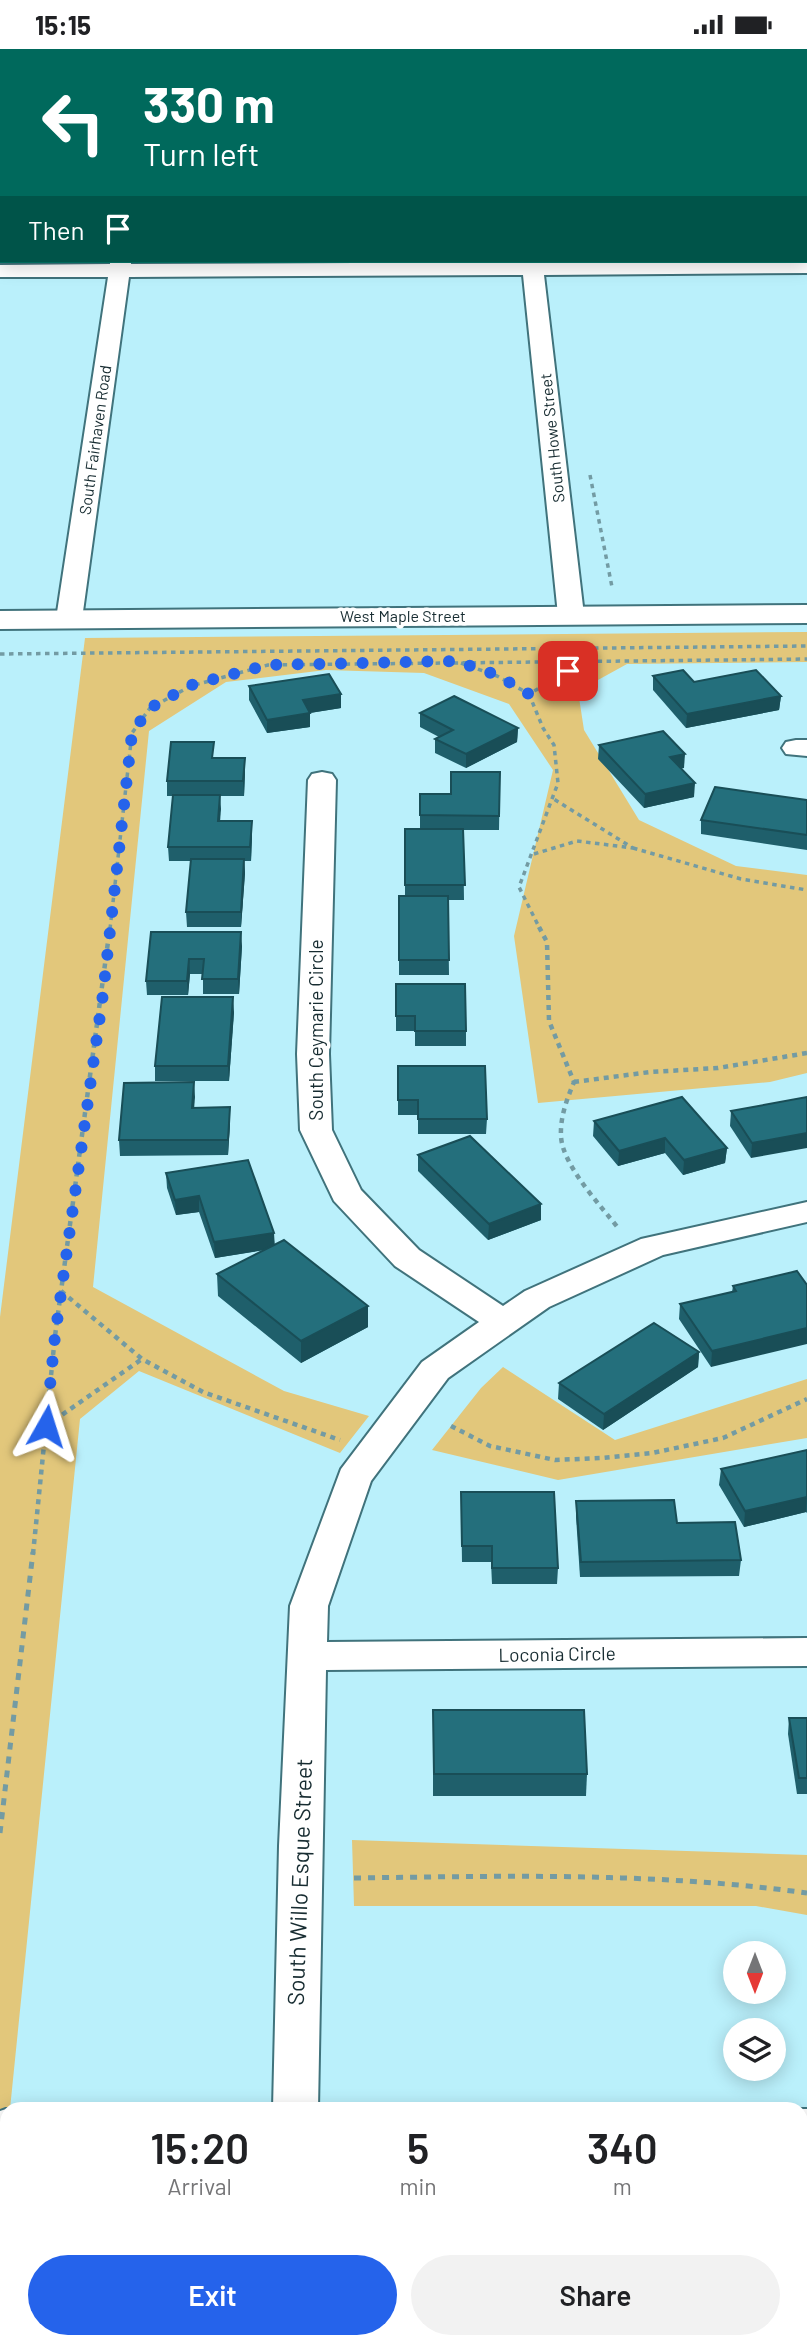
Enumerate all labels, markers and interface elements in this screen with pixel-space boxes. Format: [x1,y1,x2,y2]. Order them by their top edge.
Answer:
text: 15:15 [35,9,91,40]
text: 330 m [143,74,275,133]
icon: left [28,77,119,168]
text: Turn left [143,134,260,172]
icon: arrive [99,210,137,248]
text: Then [28,214,85,245]
street label: South Fairhaven Road [75,364,114,516]
street label: South Howe Street [535,373,568,504]
street label: West Maple Street [340,606,466,625]
pin [538,641,598,701]
icon: arrive [549,652,587,690]
street label: South Ceymarie Circle [304,939,327,1121]
position arrow [9,1389,83,1463]
street label: Loconia Circle [498,1641,616,1666]
street label: South Willo Esque Street [281,1758,317,2006]
north arrow [723,1941,786,2004]
map controls [723,1941,786,2081]
button: layers [723,2018,786,2081]
text: 15:20 [150,2122,249,2172]
text: 5 [407,2122,429,2172]
text: 340 [587,2122,658,2172]
text: Arrival [168,2172,232,2200]
text: min [399,2172,437,2200]
text: m [613,2172,632,2200]
button: Exit [28,2255,397,2335]
button: Share [411,2255,780,2335]

